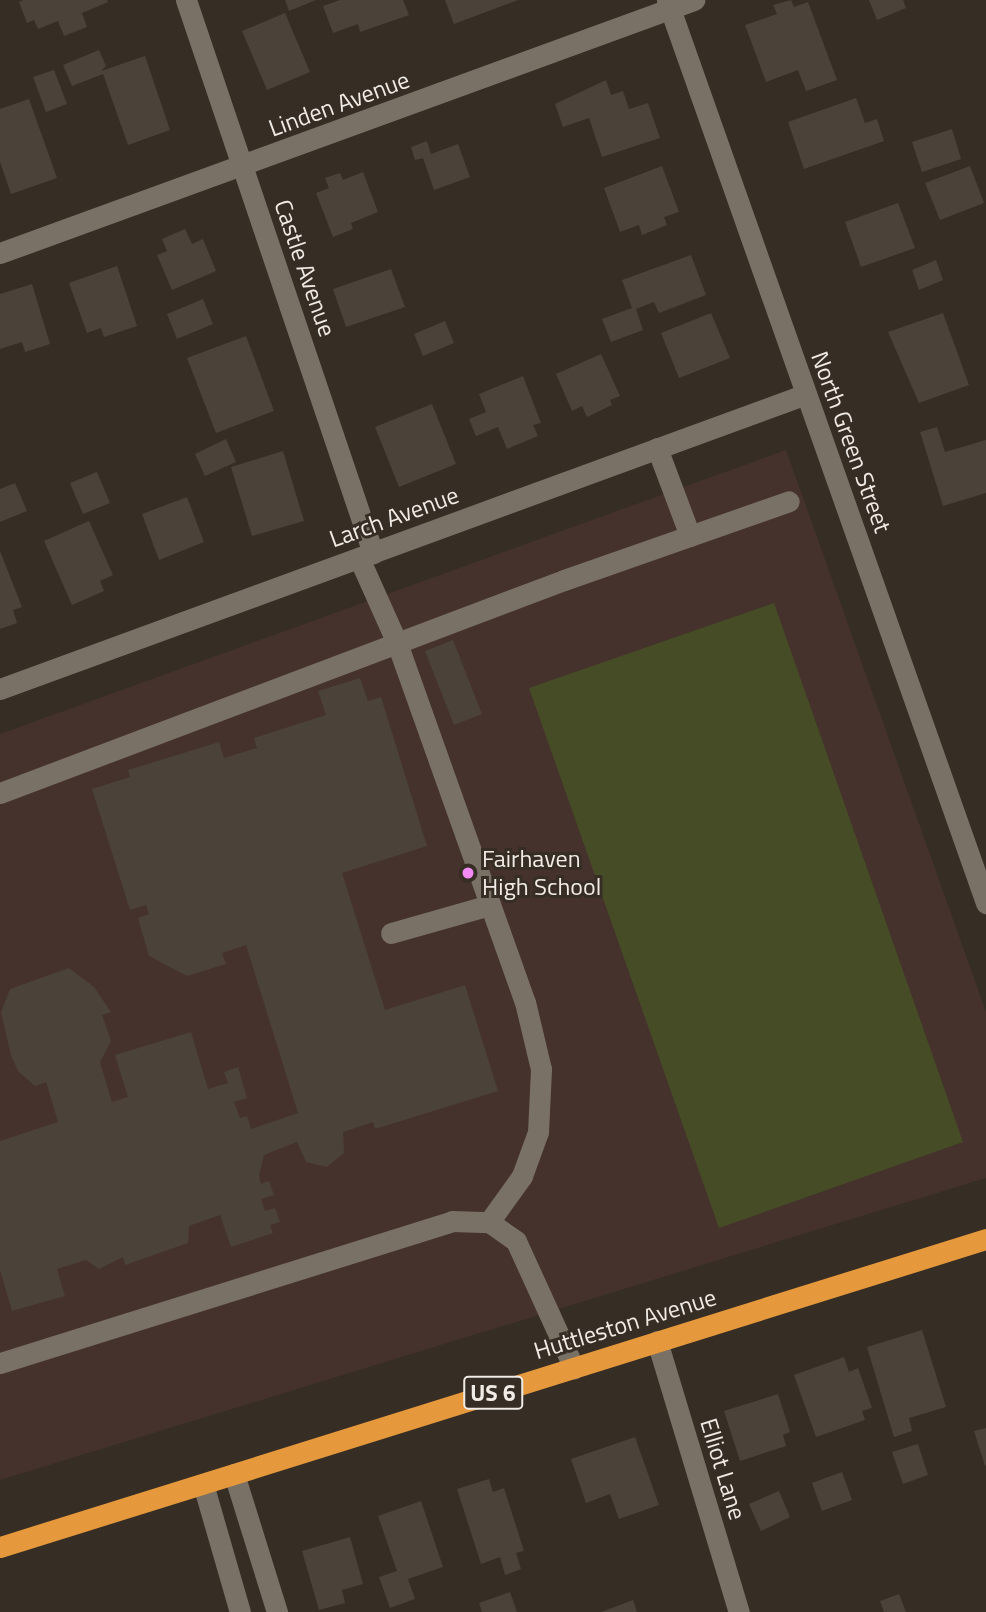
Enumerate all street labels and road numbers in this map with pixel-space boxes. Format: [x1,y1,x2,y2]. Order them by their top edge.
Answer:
street label: Linden Avenue [265,65,413,143]
street label: Castle Avenue [268,196,342,340]
street label: North Green Street [805,347,897,537]
street label: Larch Avenue [326,480,462,554]
street label: Huttleston Avenue [530,1283,720,1365]
road number: US 6 [463,1374,523,1412]
street label: Elliot Lane [694,1415,752,1523]

